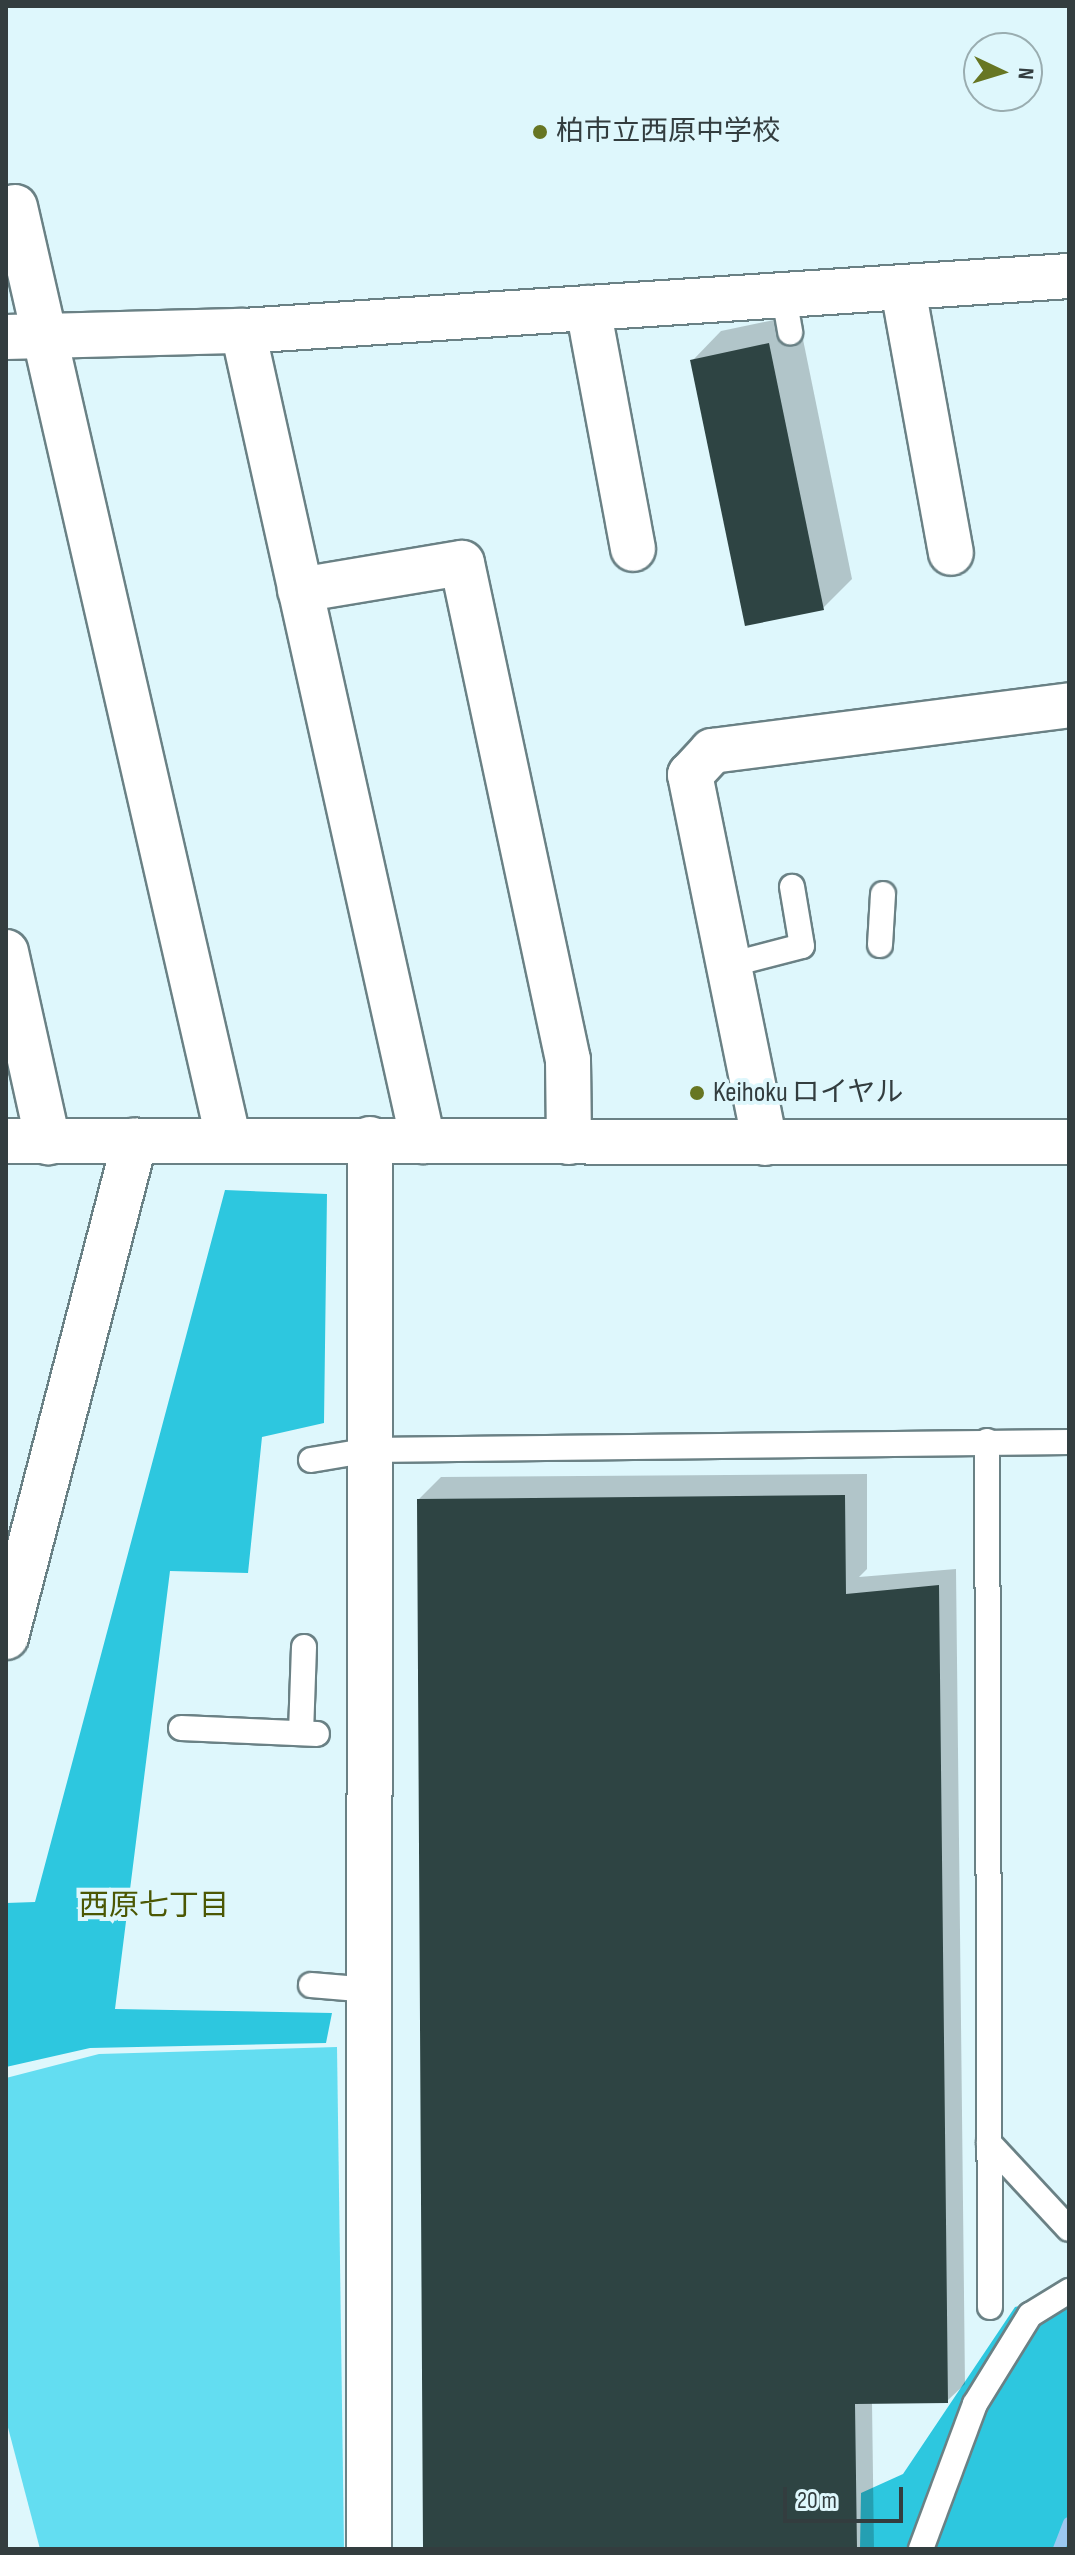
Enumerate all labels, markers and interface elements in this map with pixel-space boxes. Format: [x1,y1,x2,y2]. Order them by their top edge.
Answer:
north arrow [963,32,1043,112]
text: N [1012,67,1039,80]
place label: 柏市立西原中学校 [556,115,780,149]
marker: 柏市立西原中学校 [531,123,549,141]
place label: Keihoku ロイヤル [713,1076,904,1110]
marker: Keihoku ロイヤル [688,1084,706,1102]
district label: 西原七丁目 [79,1888,229,1924]
scale bar [787,2471,907,2521]
text: 20 m [797,2486,837,2515]

